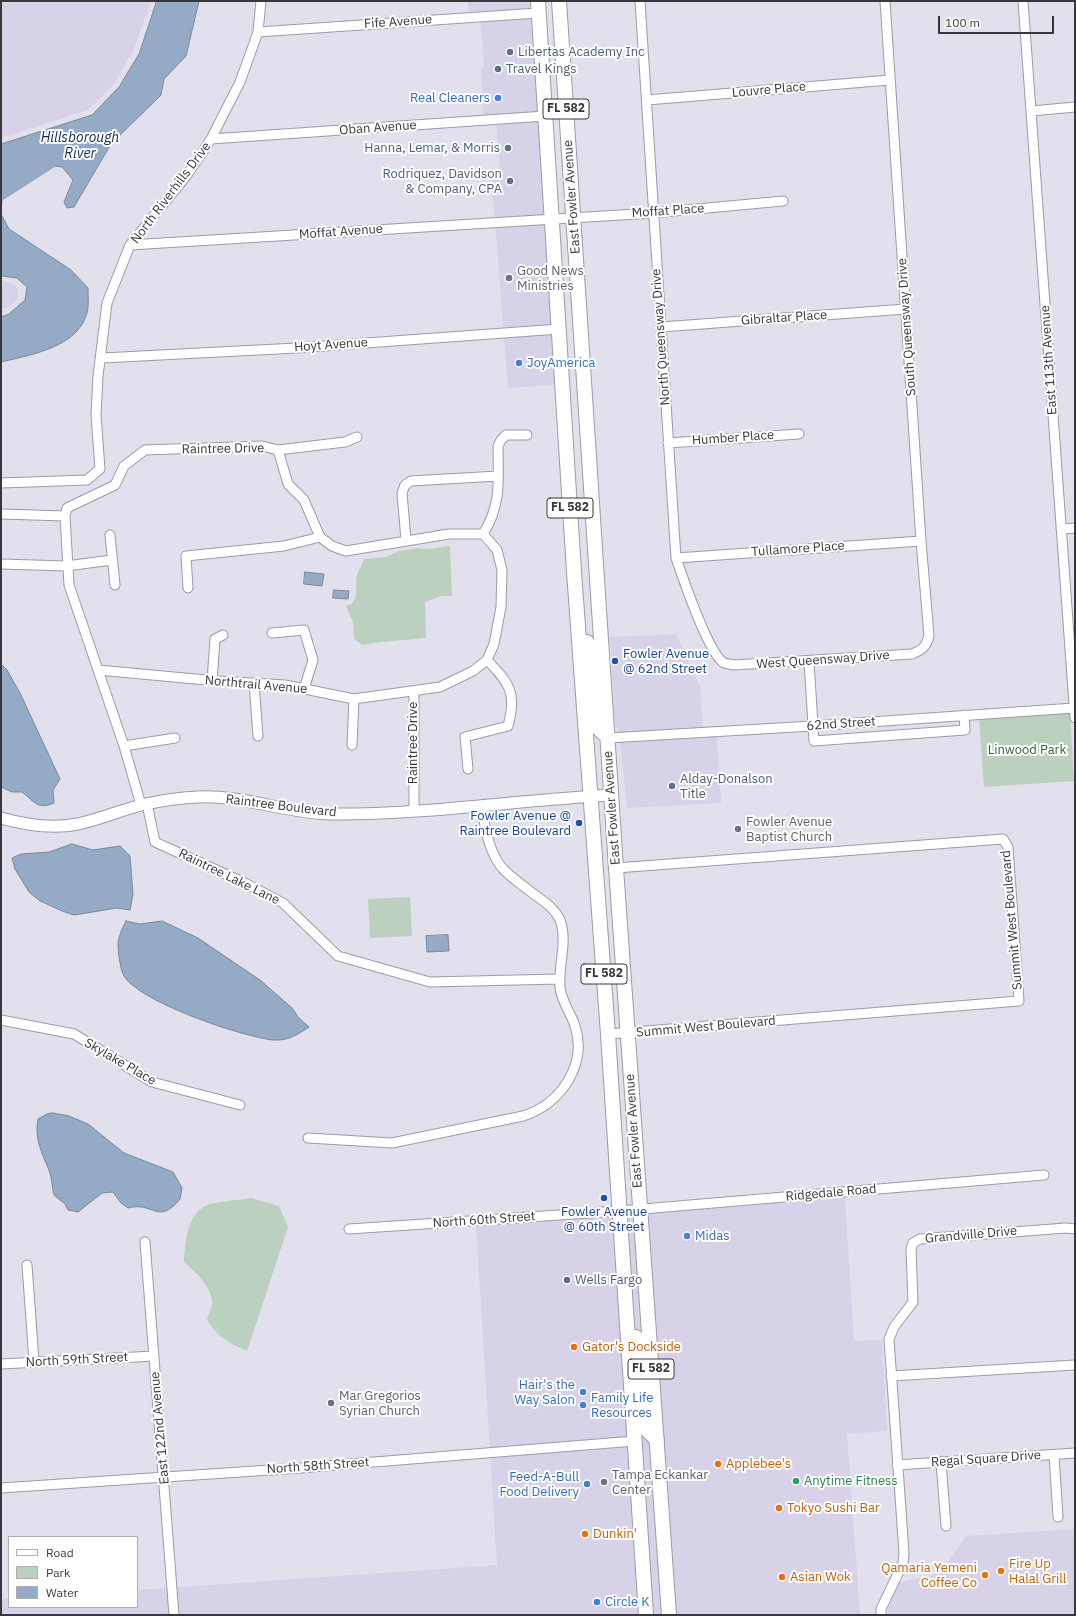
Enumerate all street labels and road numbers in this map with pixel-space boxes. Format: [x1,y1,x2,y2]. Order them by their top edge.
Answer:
street label: Fife Avenue [363,12,433,32]
street label: Louvre Place [731,79,807,101]
road number: FL 582 [543,99,589,119]
street label: Oban Avenue [339,118,417,138]
street label: North Riverhills Drive [128,139,214,247]
street label: East Fowler Avenue [560,139,584,255]
street label: Moffat Place [631,201,705,221]
street label: Moffat Avenue [298,221,384,243]
street label: South Queensway Drive [894,258,920,396]
street label: North Queensway Drive [648,268,674,406]
street label: East 113th Avenue [1037,304,1061,416]
street label: Gibraltar Place [740,307,828,329]
street label: Hoyt Avenue [294,335,368,355]
street label: Humber Place [691,427,775,449]
street label: Raintree Drive [182,440,264,458]
road number: FL 582 [547,498,593,518]
street label: Tullamore Place [751,538,845,560]
street label: West Queensway Drive [756,648,890,672]
street label: Northtrail Avenue [204,673,308,697]
street label: Raintree Drive [405,702,421,784]
street label: 62nd Street [806,714,876,734]
street label: East Fowler Avenue [600,750,624,866]
street label: Raintree Boulevard [225,791,337,821]
street label: Raintree Lake Lane [176,846,282,908]
street label: Summit West Boulevard [998,850,1026,990]
road number: FL 582 [581,964,627,984]
street label: Summit West Boulevard [636,1013,776,1041]
street label: Skylake Place [81,1035,159,1089]
street label: East Fowler Avenue [622,1073,646,1189]
street label: Ridgedale Road [785,1181,877,1205]
street label: North 60th Street [432,1209,536,1231]
street label: Grandville Drive [924,1223,1018,1247]
street label: North 59th Street [25,1350,129,1370]
road number: FL 582 [628,1359,674,1379]
street label: East 122nd Avenue [147,1371,173,1485]
street label: Regal Square Drive [931,1447,1041,1471]
street label: North 58th Street [266,1455,370,1477]

